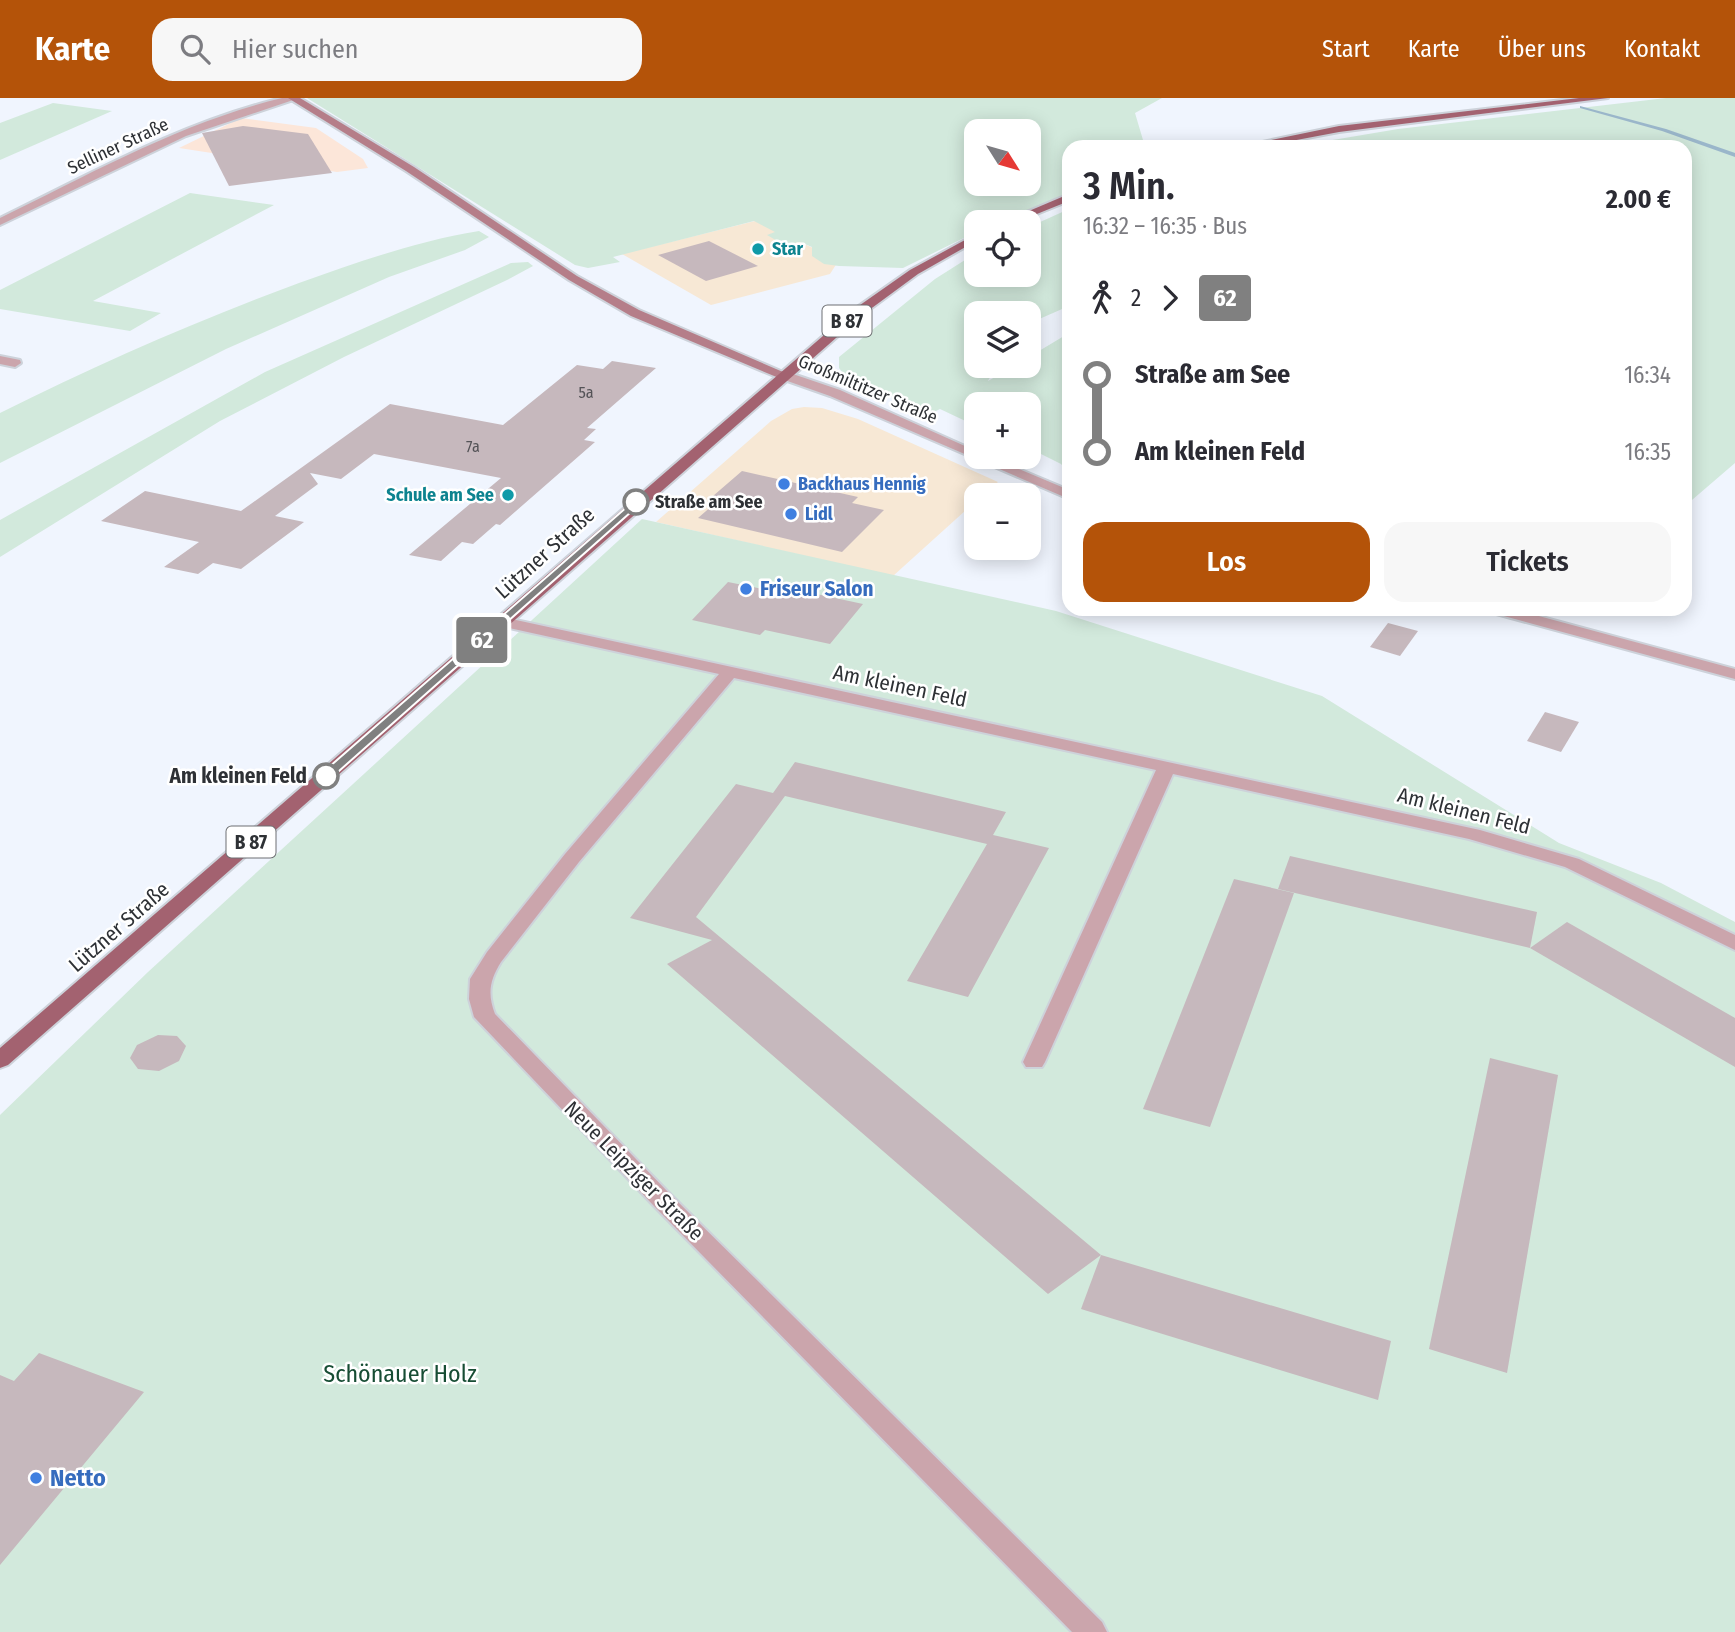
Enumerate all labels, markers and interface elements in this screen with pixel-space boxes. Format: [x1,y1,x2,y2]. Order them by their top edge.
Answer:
search box [152,18,642,81]
text: Karte [35,29,110,69]
icon: search [176,30,214,68]
text: Hier suchen [232,34,359,65]
text: Start [1322,35,1370,63]
text: Karte [1408,35,1460,63]
text: Über uns [1498,35,1586,63]
text: Kontakt [1624,35,1700,63]
street label: Selliner Straße [64,113,172,179]
north arrow [964,119,1041,196]
map controls [964,119,1041,560]
text: 3 Min. [1083,163,1175,209]
text: 2.00 € [1606,184,1671,215]
button: locate [964,210,1041,287]
text: 16:32 – 16:35 · Bus [1083,212,1247,240]
place label: Star [772,238,803,260]
marker: Star [750,241,766,257]
icon: walk [1083,279,1121,317]
icon: forward [1151,279,1189,317]
text: 2 [1131,284,1141,312]
text: 62 [1213,284,1237,312]
button: layers [964,301,1041,378]
road number: B 87 [822,306,872,336]
street label: Großmiltitzer Straße [795,350,941,428]
text: Straße am See [1135,359,1290,390]
text: 16:34 [1624,361,1671,389]
house number: 5a [578,383,594,402]
button: + [964,392,1041,469]
text: Am kleinen Feld [1135,436,1305,467]
house number: 7a [466,437,480,456]
text: 16:35 [1625,438,1671,466]
place label: Backhaus Hennig [798,473,926,495]
marker: Backhaus Hennig [776,476,792,492]
button: − [964,483,1041,560]
place label: Schule am See [386,484,494,506]
marker: Schule am See [500,487,516,503]
marker: Straße am See [623,489,649,515]
place label: Straße am See [655,491,763,513]
street label: Lützner Straße [490,502,600,604]
place label: Lidl [805,503,833,525]
marker: Lidl [783,506,799,522]
button: Los [1083,522,1370,602]
button: Tickets [1384,522,1671,602]
place label: Friseur Salon [760,576,873,602]
marker: Friseur Salon [738,581,754,597]
line badge: 62 [450,617,514,663]
text: 62 [470,626,494,654]
street label: Am kleinen Feld [831,659,969,713]
place label: Am kleinen Feld [169,763,307,789]
marker: Am kleinen Feld [313,763,339,789]
street label: Am kleinen Feld [1395,782,1533,840]
road number: B 87 [226,827,276,858]
street label: Lützner Straße [63,876,175,978]
street label: Neue Leipziger Straße [559,1096,709,1246]
park label: Schönauer Holz [323,1360,477,1388]
place label: Netto [50,1464,106,1492]
marker: Netto [28,1470,44,1486]

